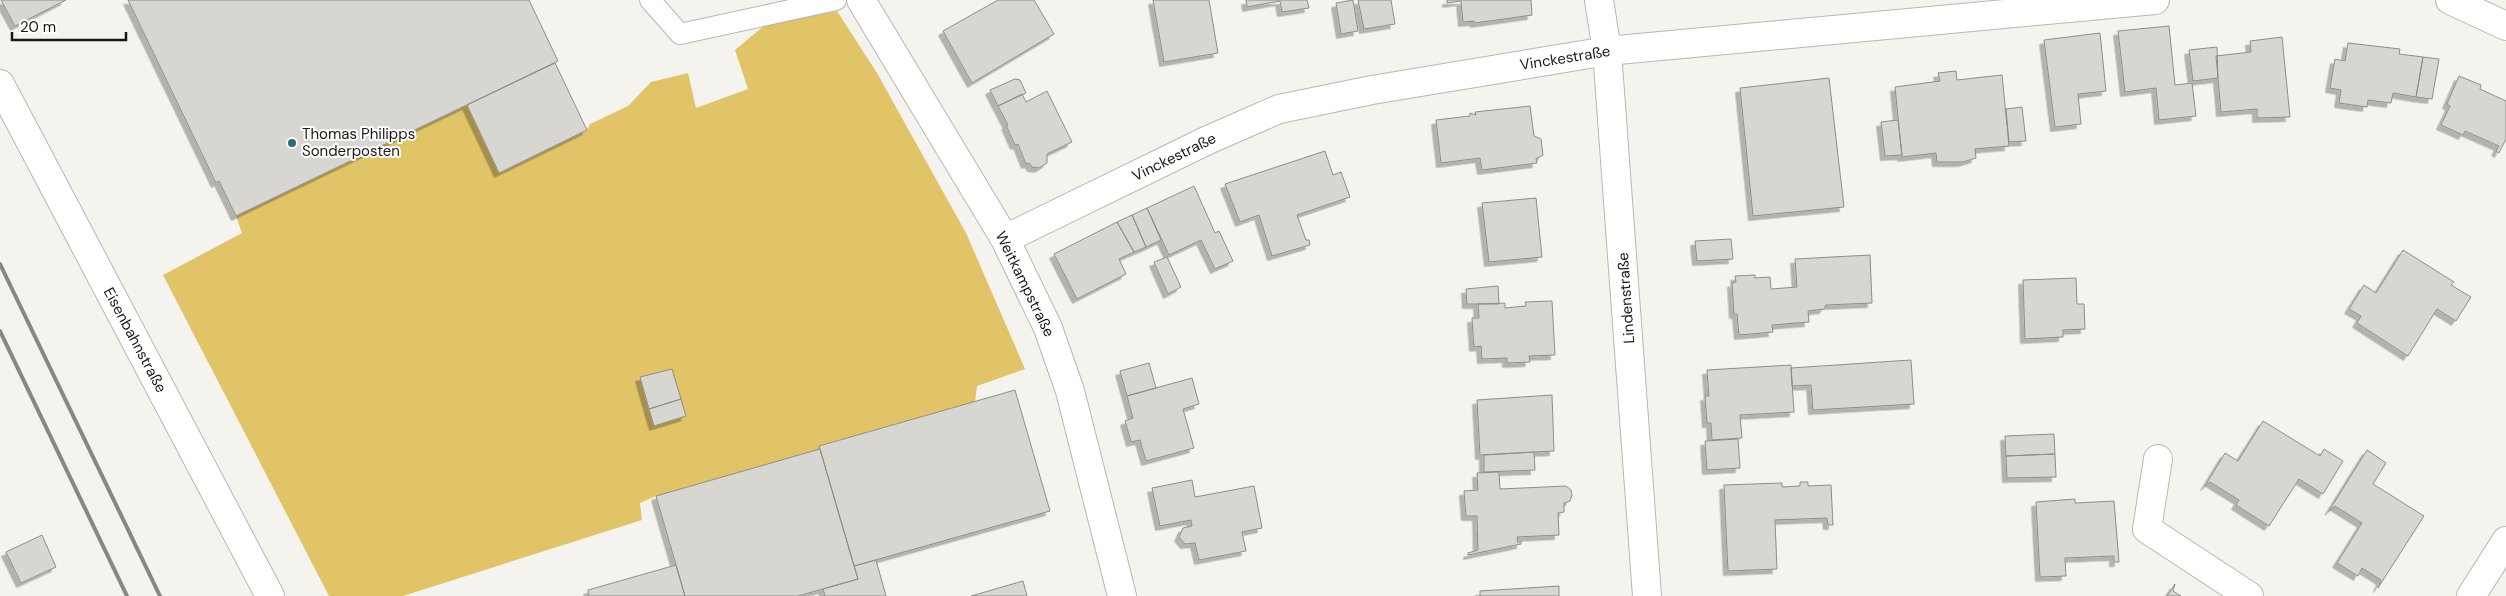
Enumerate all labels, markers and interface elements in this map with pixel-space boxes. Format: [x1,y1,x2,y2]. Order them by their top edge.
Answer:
scale bar [12,10,126,42]
text: 20 m [20,17,56,37]
street label: Vinckestraße [1518,41,1612,75]
place label: Thomas Philipps Sonderposten [302,124,415,161]
street label: Vinckestraße [1129,128,1219,186]
marker: Thomas Philipps Sonderposten [286,137,298,149]
street label: Weitkampstraße [991,228,1059,340]
street label: Lindenstraße [1613,252,1639,344]
street label: Eisenbahnstraße [99,284,171,396]

